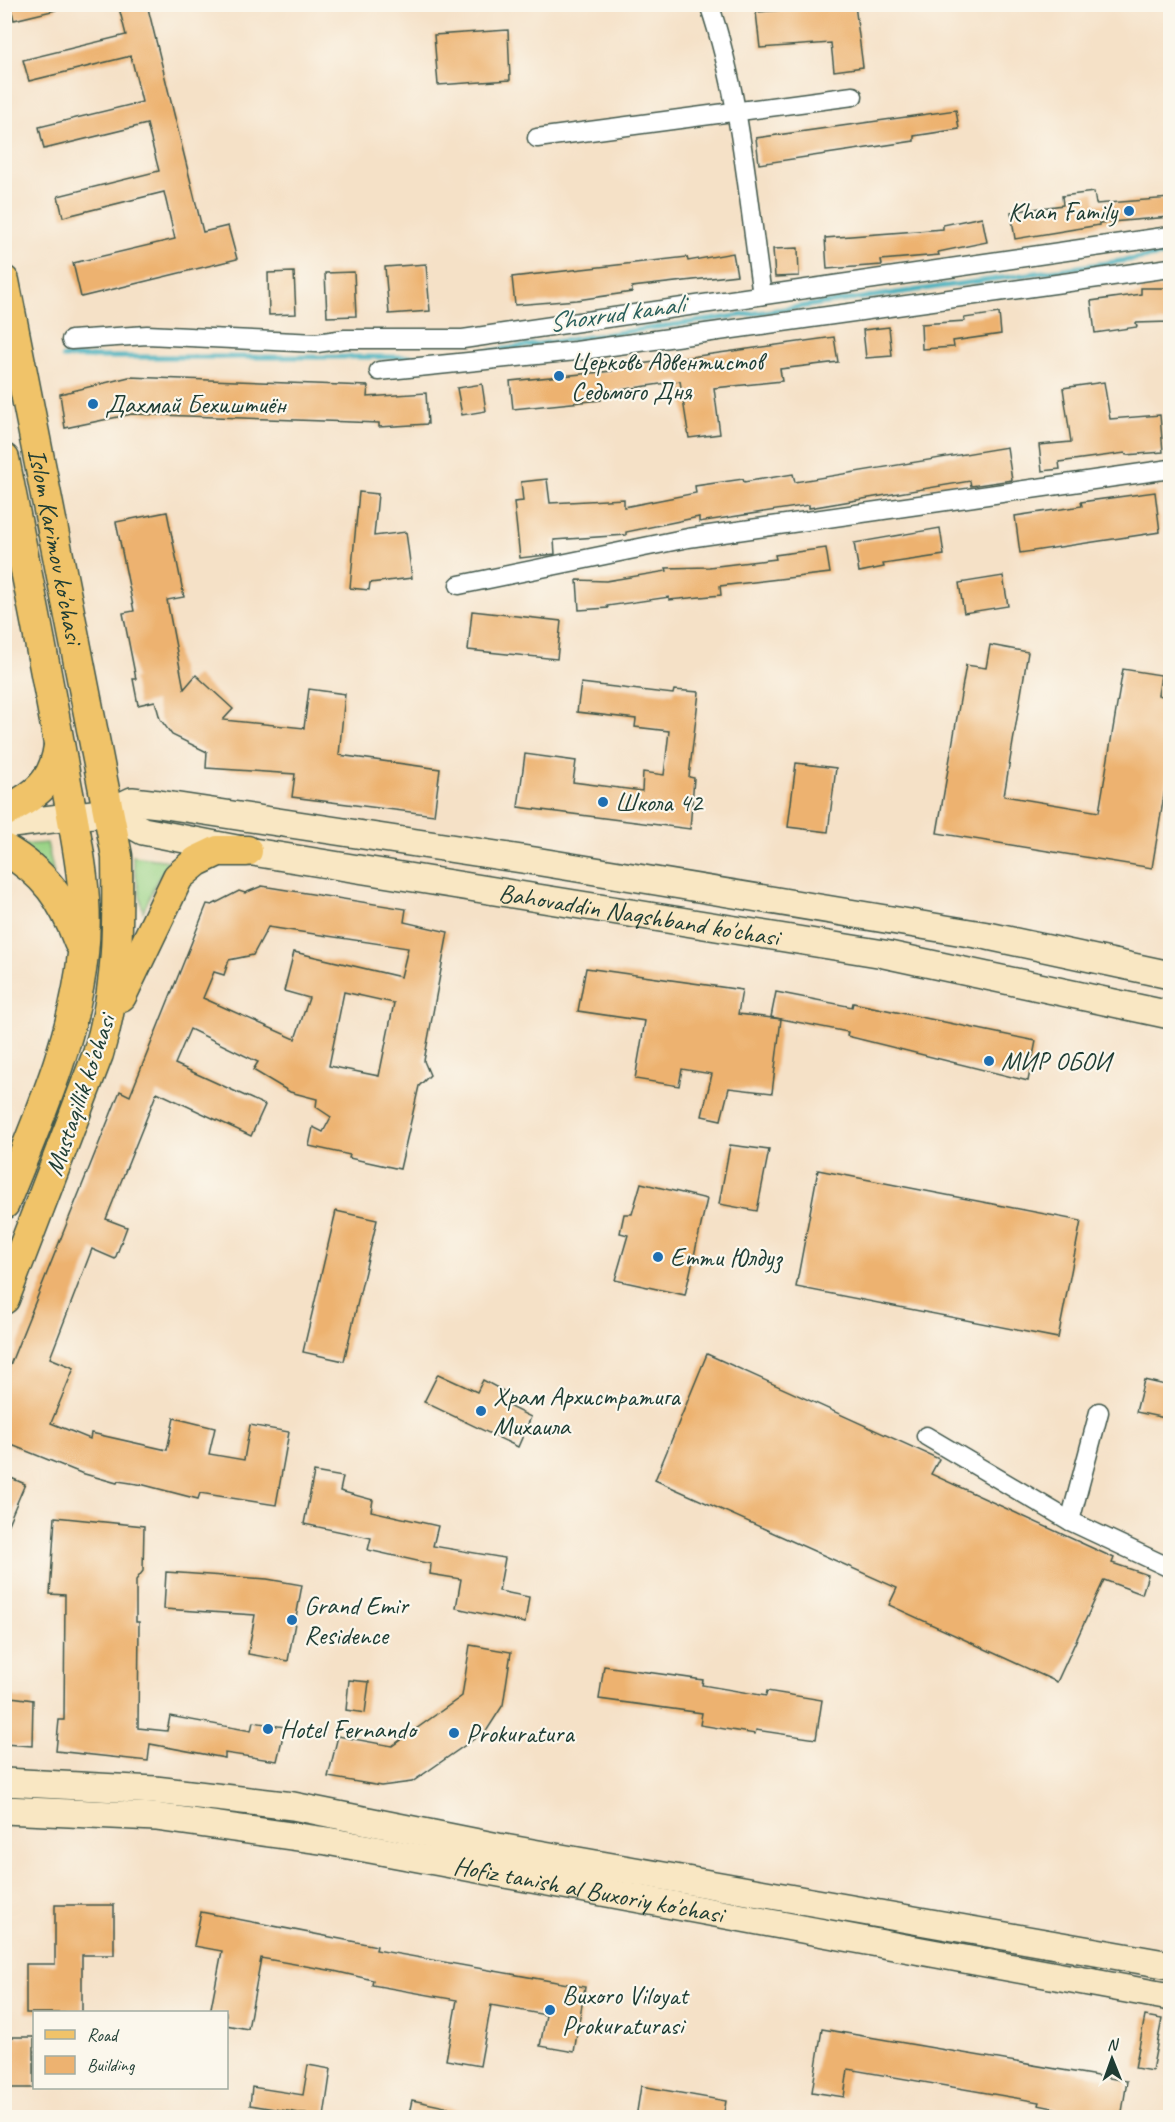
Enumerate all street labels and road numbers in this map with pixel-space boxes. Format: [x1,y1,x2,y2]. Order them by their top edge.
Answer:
street label: Islom Karimov ko'chasi [21,445,92,649]
street label: Bahovaddin Naqshband ko'chasi [497,875,785,954]
street label: Mustaqillik ko'chasi [37,1007,124,1180]
street label: Hofiz tanish al Buxoriy ko'chasi [451,1848,729,1931]

